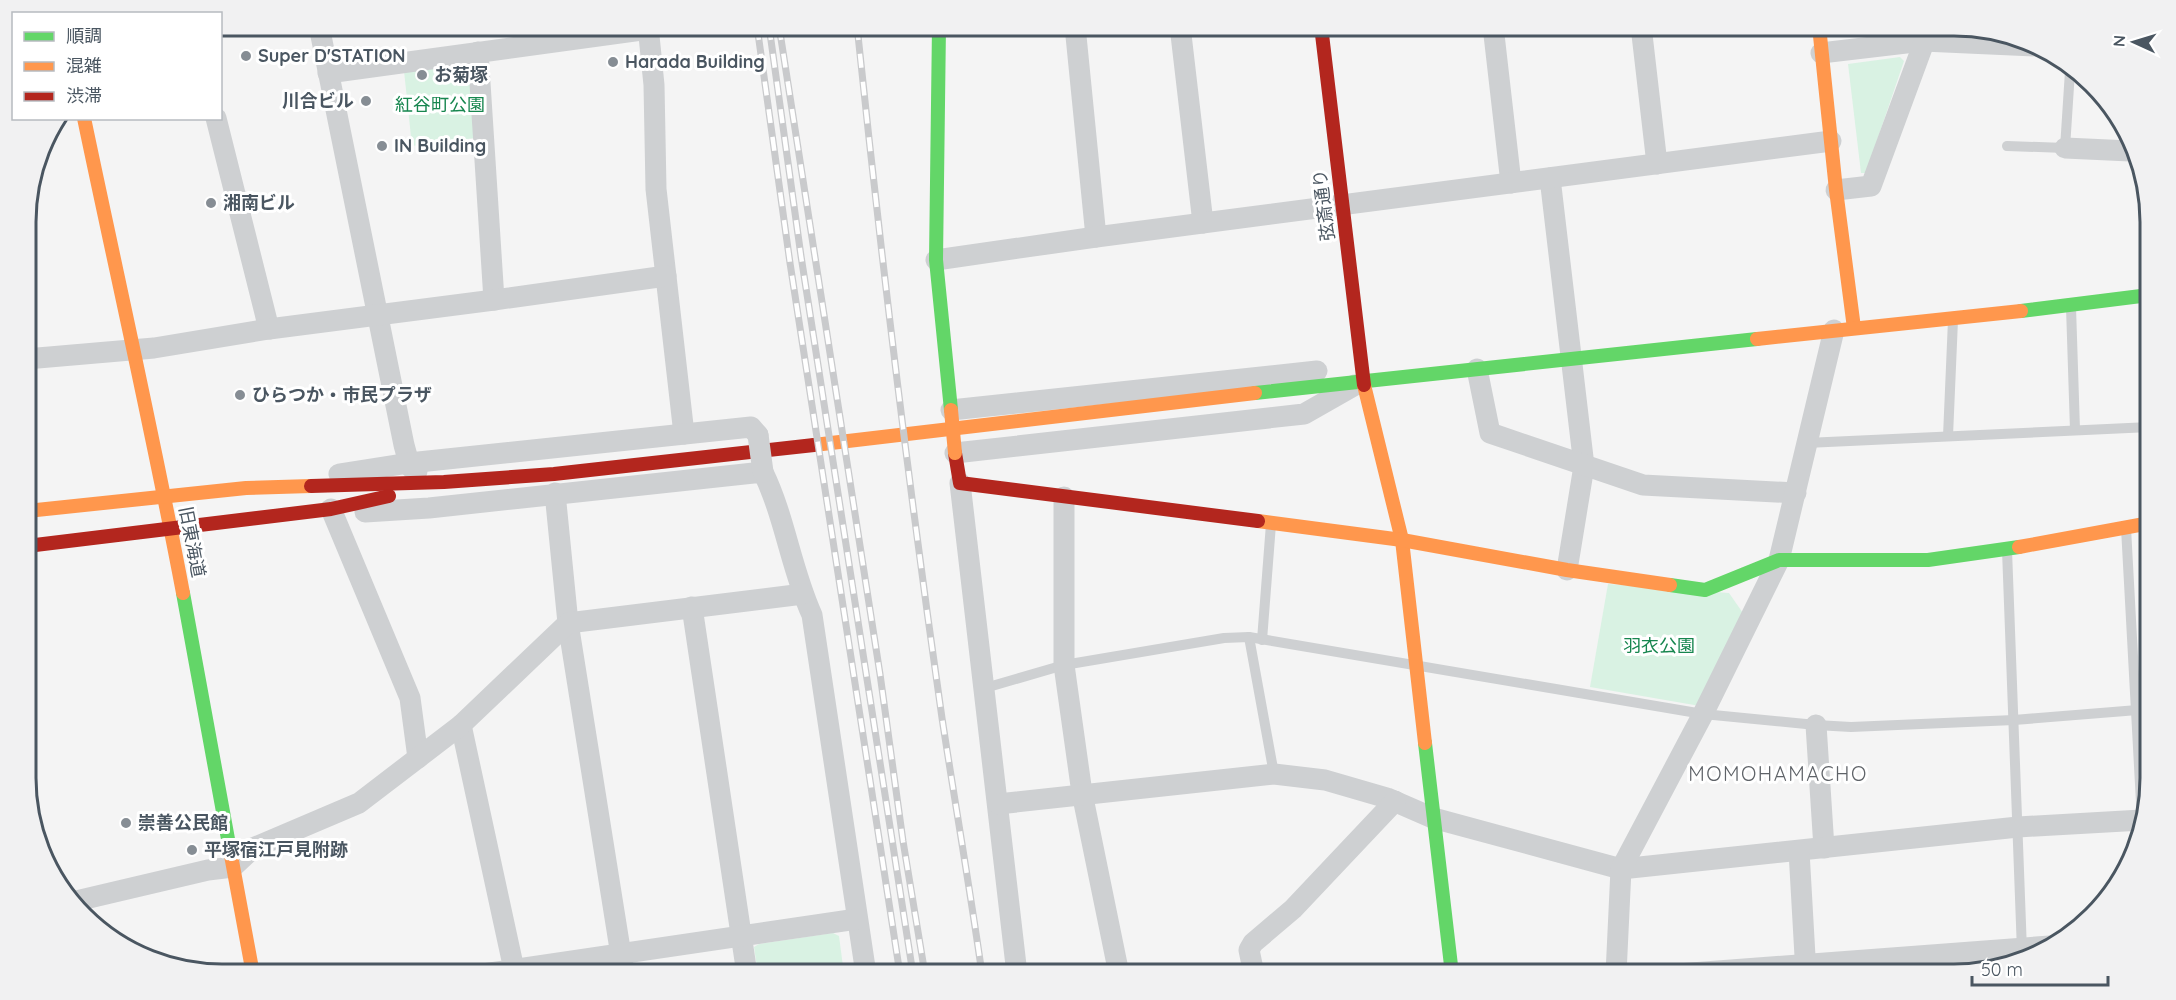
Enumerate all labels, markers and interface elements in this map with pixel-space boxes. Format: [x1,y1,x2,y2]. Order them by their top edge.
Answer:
legend [12,12,222,120]
north arrow [2104,12,2164,72]
text: 順調 [66,24,102,47]
text: N [2109,34,2129,48]
place label: Super D'STATION [258,44,406,67]
marker: Super D'STATION [239,49,253,63]
place label: Harada Building [625,50,765,73]
text: 混雑 [66,54,102,77]
marker: Harada Building [606,55,620,69]
place label: お菊塚 [434,63,488,86]
marker: お菊塚 [415,68,429,82]
text: 渋滞 [66,84,102,107]
place label: 川合ビル [282,89,354,112]
park label: 紅谷町公園 [395,93,485,116]
marker: 川合ビル [359,94,373,108]
place label: IN Building [394,134,486,157]
marker: IN Building [375,139,389,153]
street label: 弦斎通り [1308,168,1339,242]
place label: 湘南ビル [223,191,295,214]
marker: 湘南ビル [204,196,218,210]
place label: ひらつか・市民プラザ [252,383,432,406]
marker: ひらつか・市民プラザ [233,388,247,402]
street label: 旧東海道 [174,504,211,579]
park label: 羽衣公園 [1623,634,1695,657]
district label: MOMOHAMACHO [1688,761,1868,786]
place label: 崇善公民館 [138,811,228,834]
marker: 崇善公民館 [119,816,133,830]
place label: 平塚宿江戸見附跡 [204,838,348,861]
marker: 平塚宿江戸見附跡 [185,843,199,857]
scale bar [1972,949,2108,987]
text: 50 m [1981,958,2023,981]

